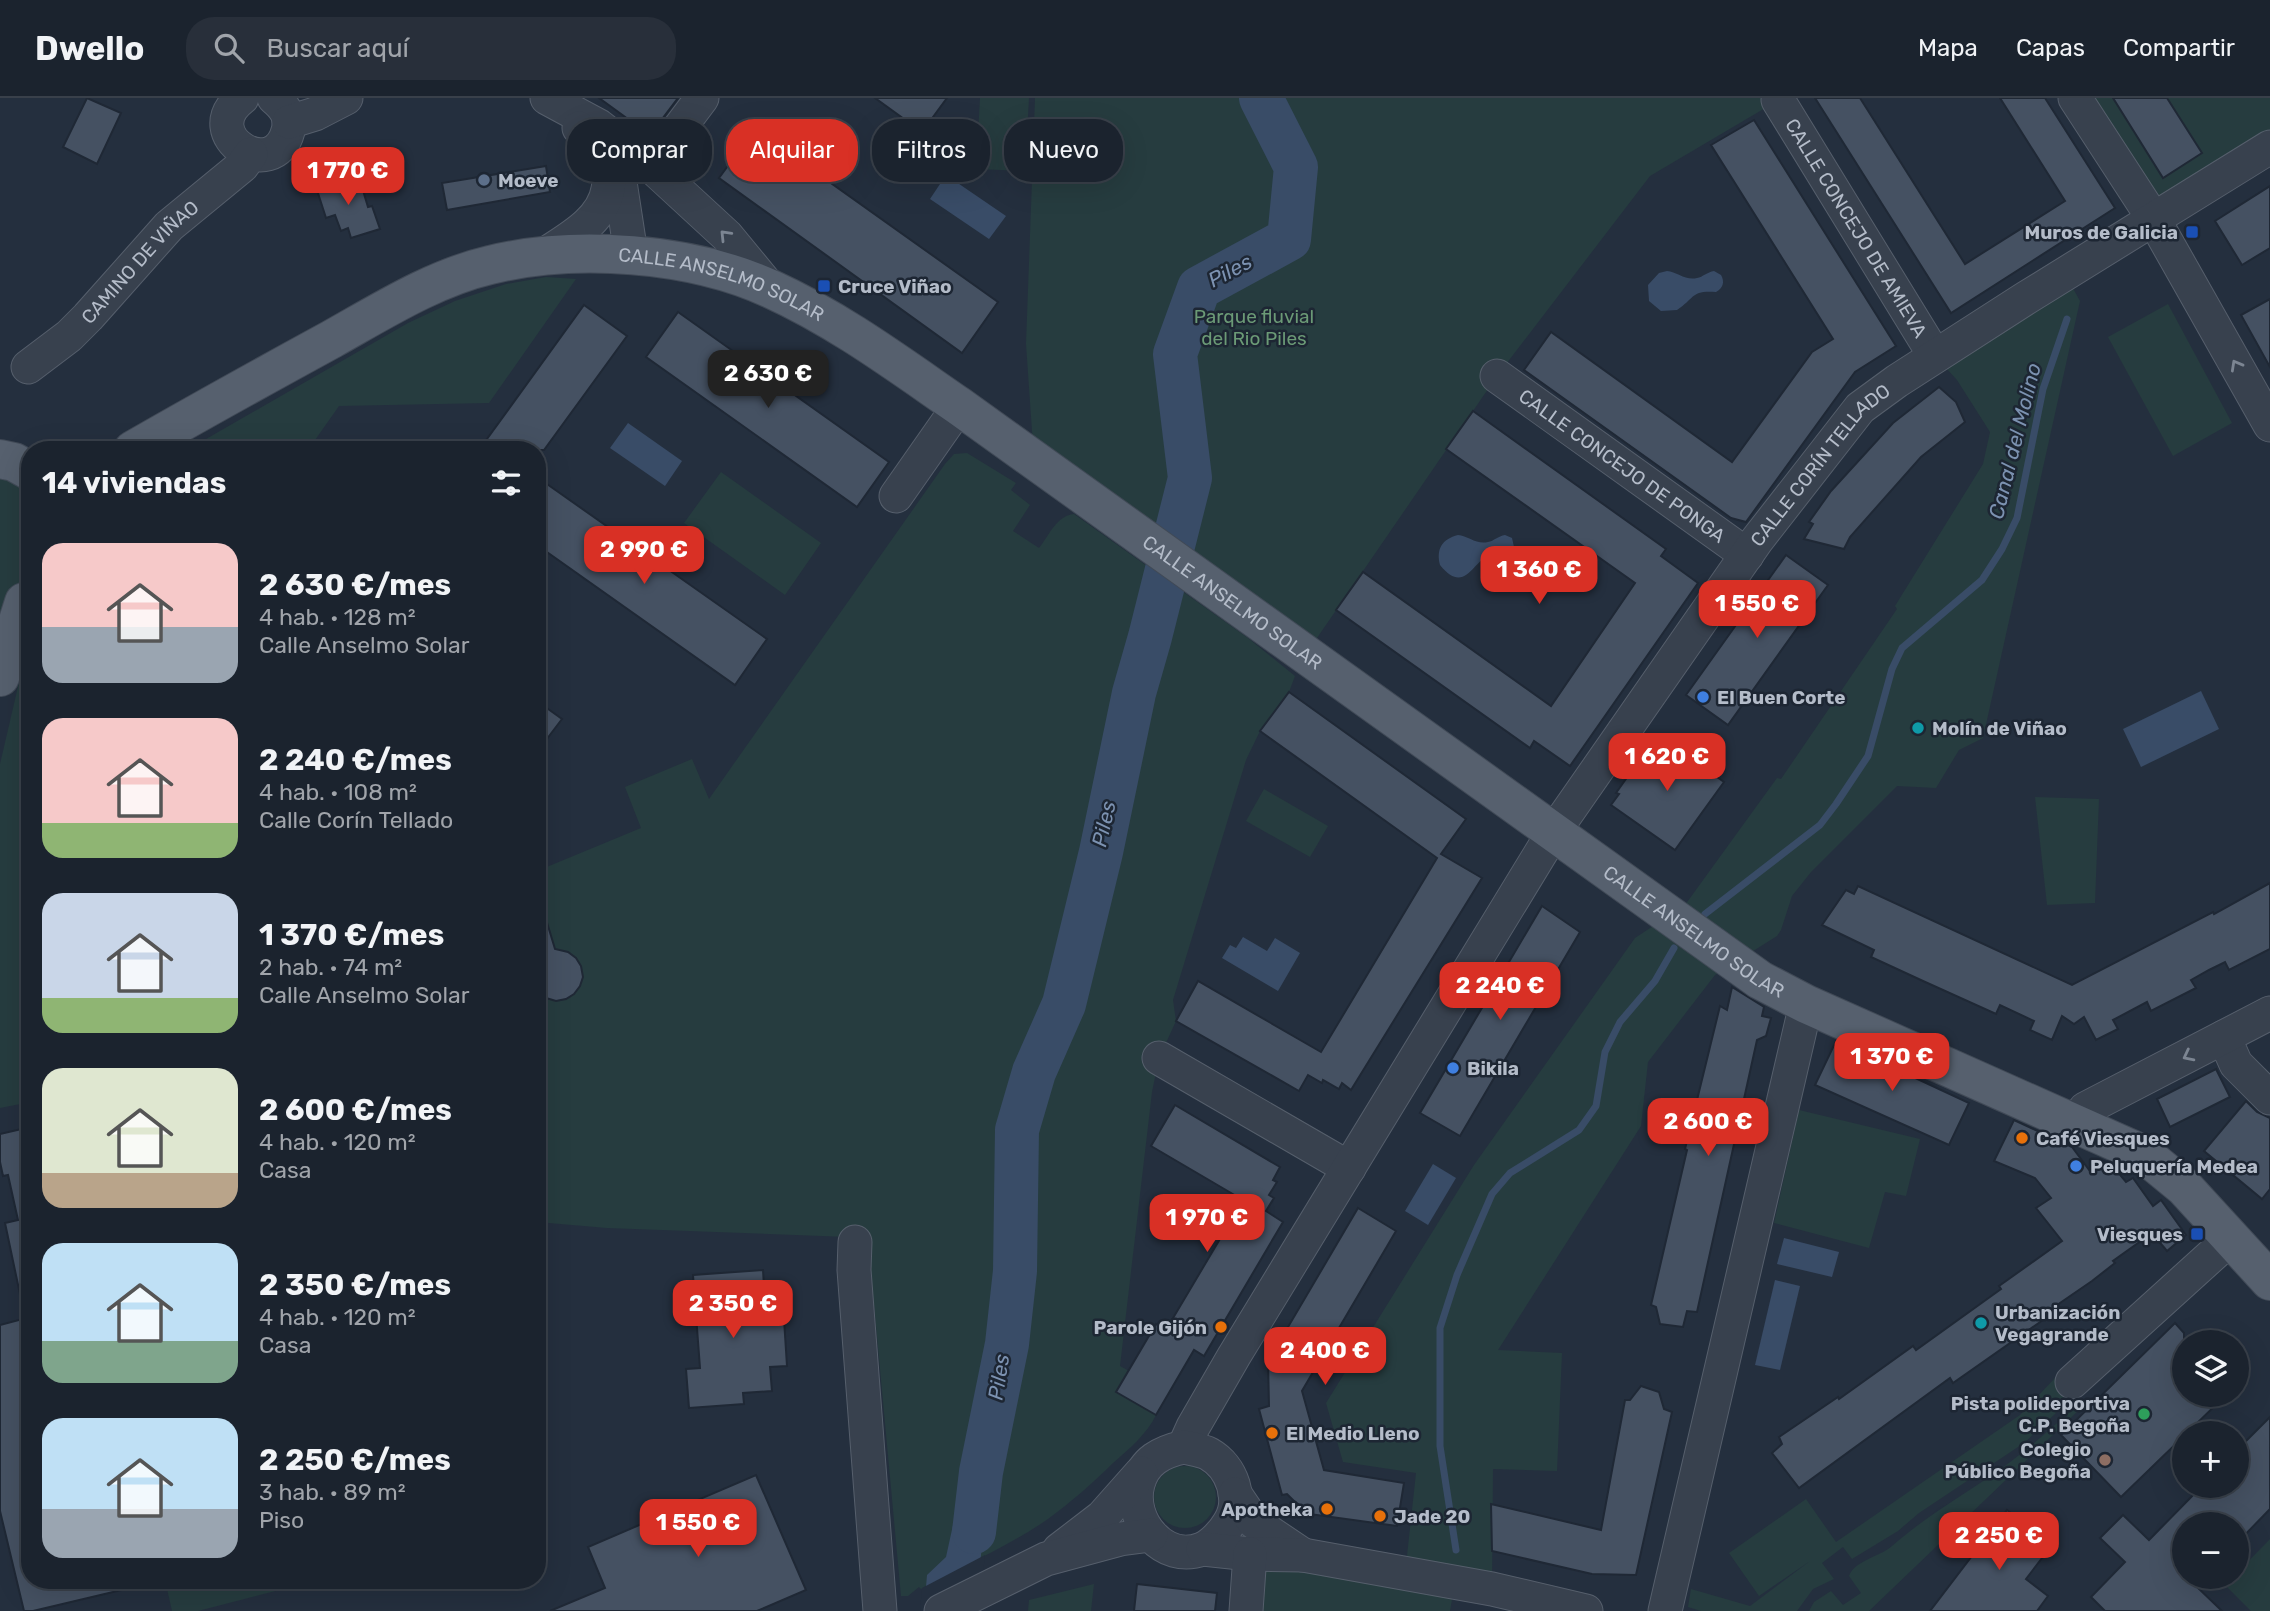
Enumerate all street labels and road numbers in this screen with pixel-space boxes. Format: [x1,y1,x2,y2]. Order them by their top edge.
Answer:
street label: CALLE CONCEJO DE AMIEVA [1780,114,1932,342]
street label: CAMINO DE VIÑAO [77,196,203,329]
street label: CALLE ANSELMO SOLAR [618,243,828,326]
street label: CALLE CORÍN TELLADO [1746,379,1895,551]
street label: CALLE CONCEJO DE PONGA [1514,384,1730,548]
street label: CALLE ANSELMO SOLAR [1138,530,1327,675]
street label: CALLE ANSELMO SOLAR [1599,861,1788,1003]

